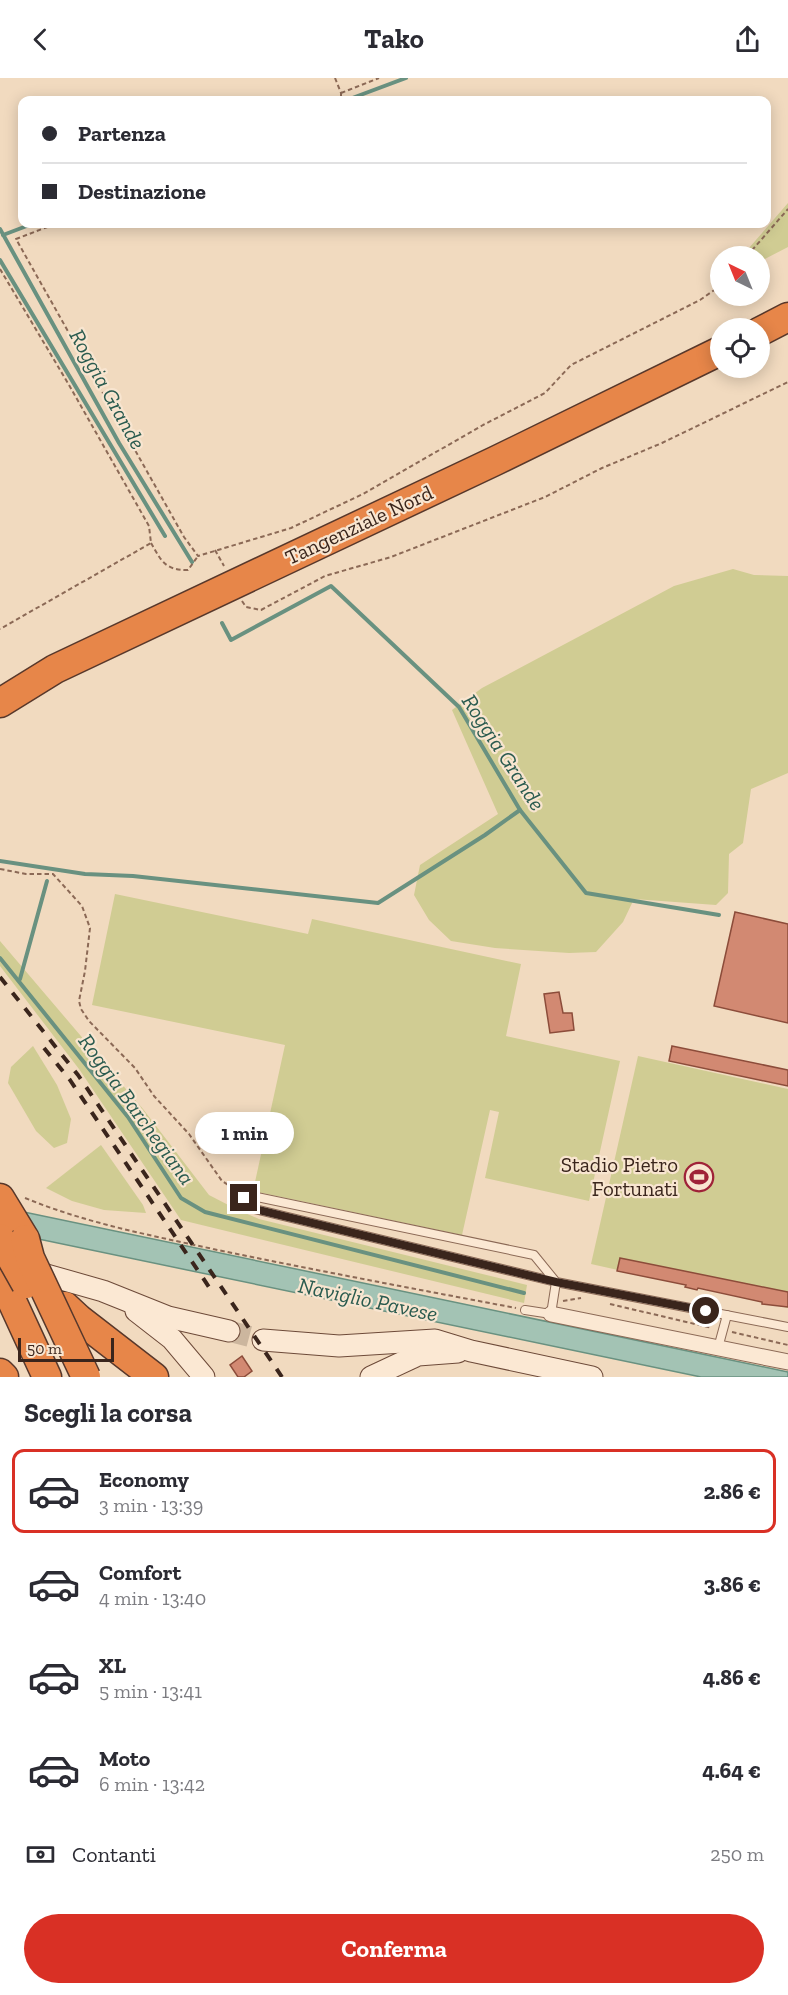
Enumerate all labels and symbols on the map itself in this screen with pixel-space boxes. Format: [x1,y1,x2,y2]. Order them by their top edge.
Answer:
north arrow [710,246,770,306]
water label: Roggia Grande [63,324,152,454]
street label: Tangenziale Nord [281,479,437,570]
water label: Roggia Grande [456,689,551,816]
water label: Roggia Barchegiana [73,1028,200,1190]
callout: 1 min [194,1111,294,1153]
place label: Stadio Pietro Fortunati [561,1152,678,1201]
sports icon: Stadio Pietro Fortunati [683,1161,715,1193]
route end [230,1184,257,1211]
water label: Naviglio Pavese [296,1272,440,1327]
route start [692,1297,719,1324]
scale bar [18,1335,114,1362]

